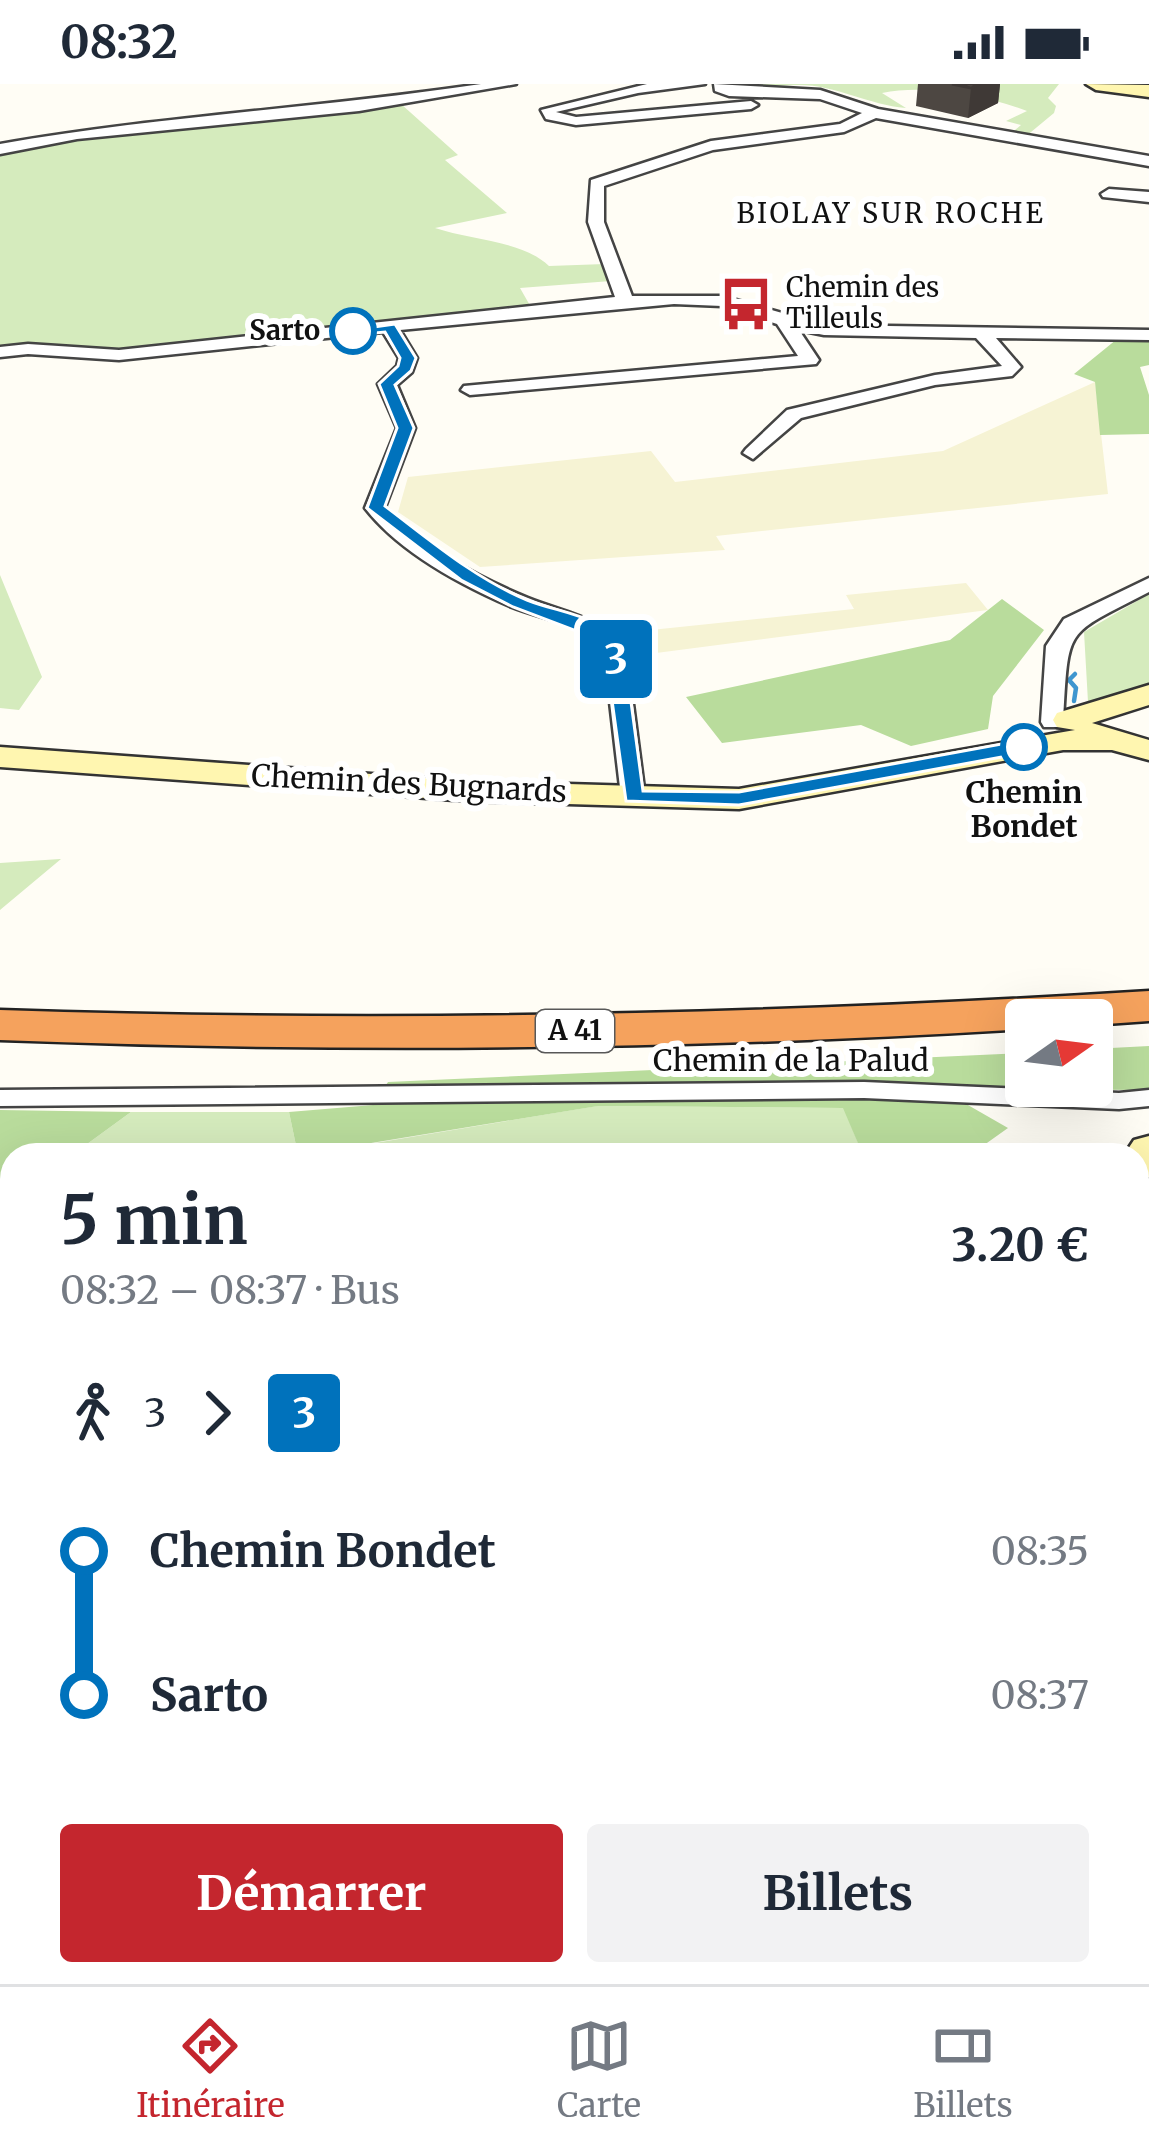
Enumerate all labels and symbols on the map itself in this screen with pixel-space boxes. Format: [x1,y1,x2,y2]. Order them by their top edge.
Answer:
district label: BIOLAY SUR ROCHE [736,196,1046,230]
place label: Chemin des Tilleuls [786,270,939,335]
bus stop icon: Chemin des Tilleuls [717,275,775,333]
marker: Sarto [331,309,375,353]
place label: Sarto [249,313,320,347]
line badge: 3 [577,620,655,698]
marker: Chemin Bondet [1002,725,1046,769]
street label: Chemin des Bugnards [250,756,568,810]
place label: Chemin Bondet [966,773,1082,845]
north arrow [1005,999,1113,1107]
road number: A 41 [536,1010,614,1052]
street label: Chemin de la Palud [653,1041,929,1079]

